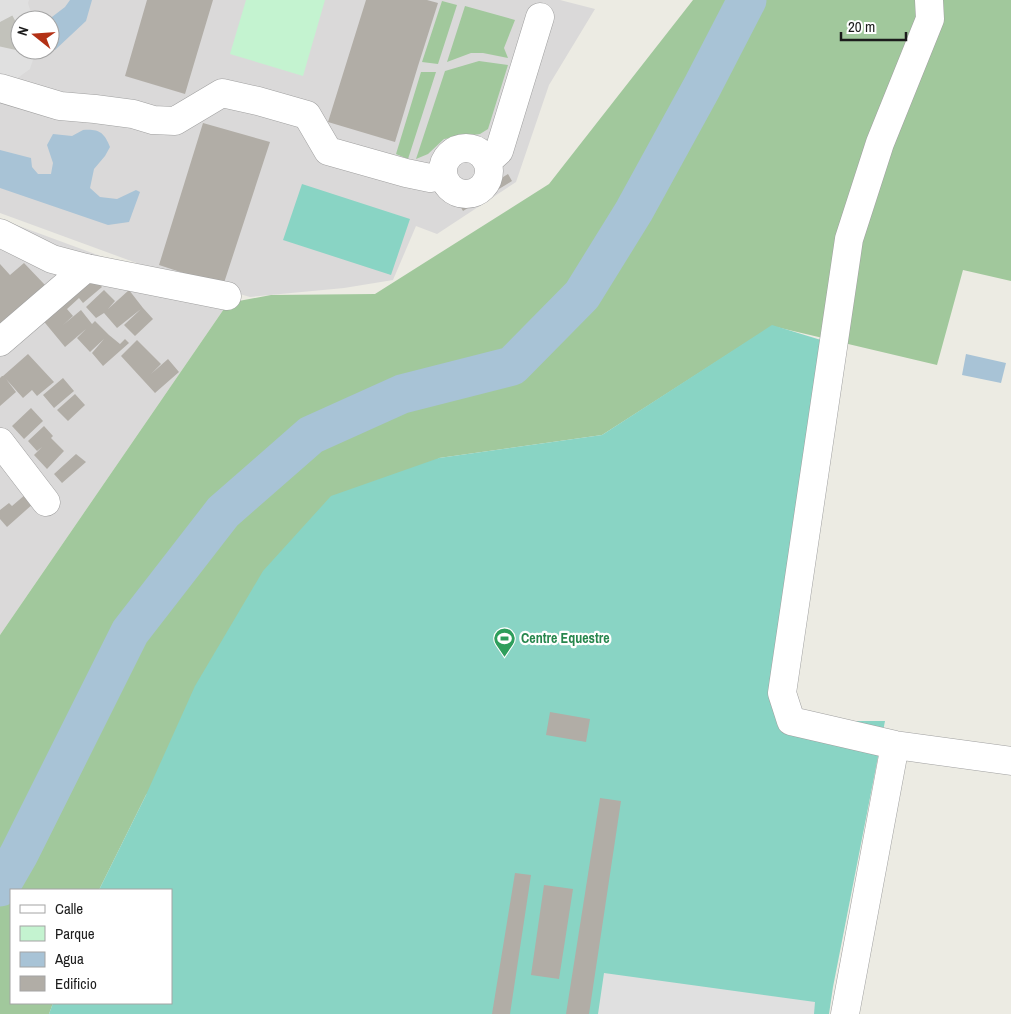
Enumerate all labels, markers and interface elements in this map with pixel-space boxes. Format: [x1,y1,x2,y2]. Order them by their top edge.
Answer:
north arrow [10,10,60,60]
scale bar [841,10,906,42]
text: 20 m [848,16,875,37]
text: N [13,25,32,38]
sports icon: Centre Equestre [493,626,517,657]
place label: Centre Equestre [521,629,610,647]
legend [10,889,172,1004]
text: Calle [55,898,83,919]
text: Parque [55,923,95,944]
text: Agua [54,948,84,969]
text: Edificio [55,973,97,994]

